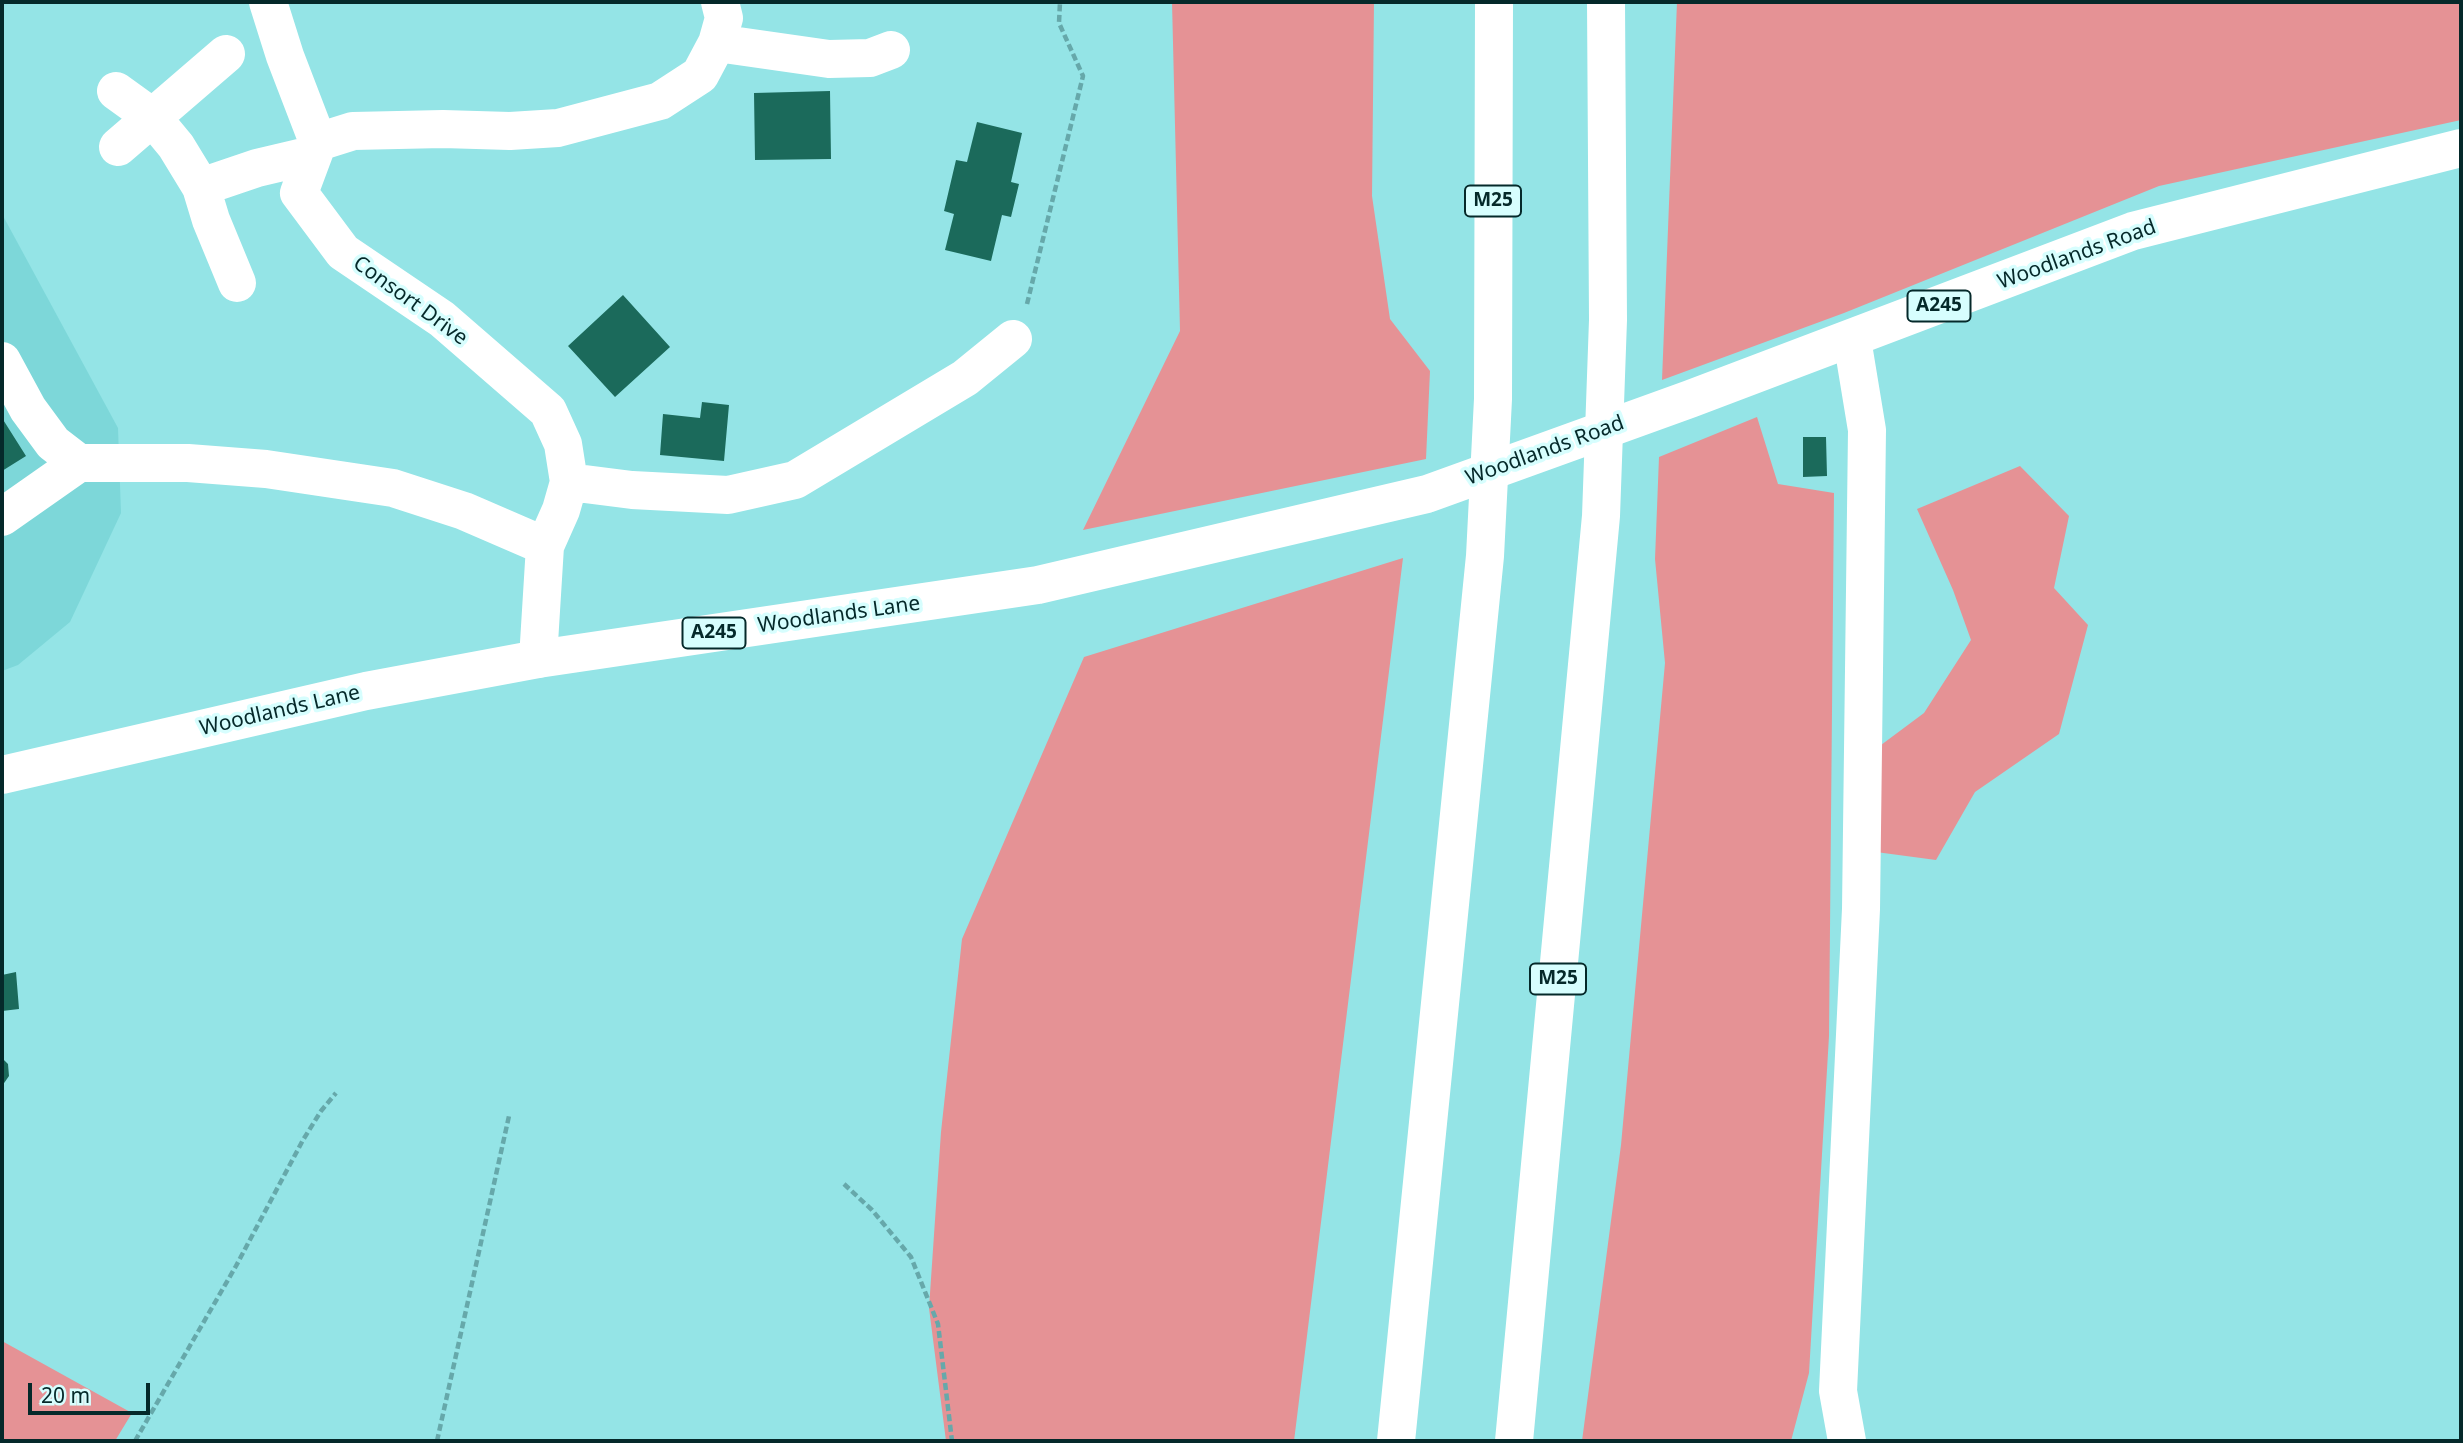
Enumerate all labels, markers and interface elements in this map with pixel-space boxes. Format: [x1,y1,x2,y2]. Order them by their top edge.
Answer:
road number: M25 [1465,186,1521,216]
street label: Woodlands Road [1994,215,2160,295]
street label: Consort Drive [348,251,472,351]
road number: A245 [1908,290,1970,322]
street label: Woodlands Road [1462,411,1628,491]
street label: Woodlands Lane [756,591,922,639]
road number: A245 [682,618,746,648]
street label: Woodlands Lane [197,680,363,742]
road number: M25 [1530,964,1586,995]
scale bar [32,1370,154,1414]
text: 20 m [41,1381,90,1409]

